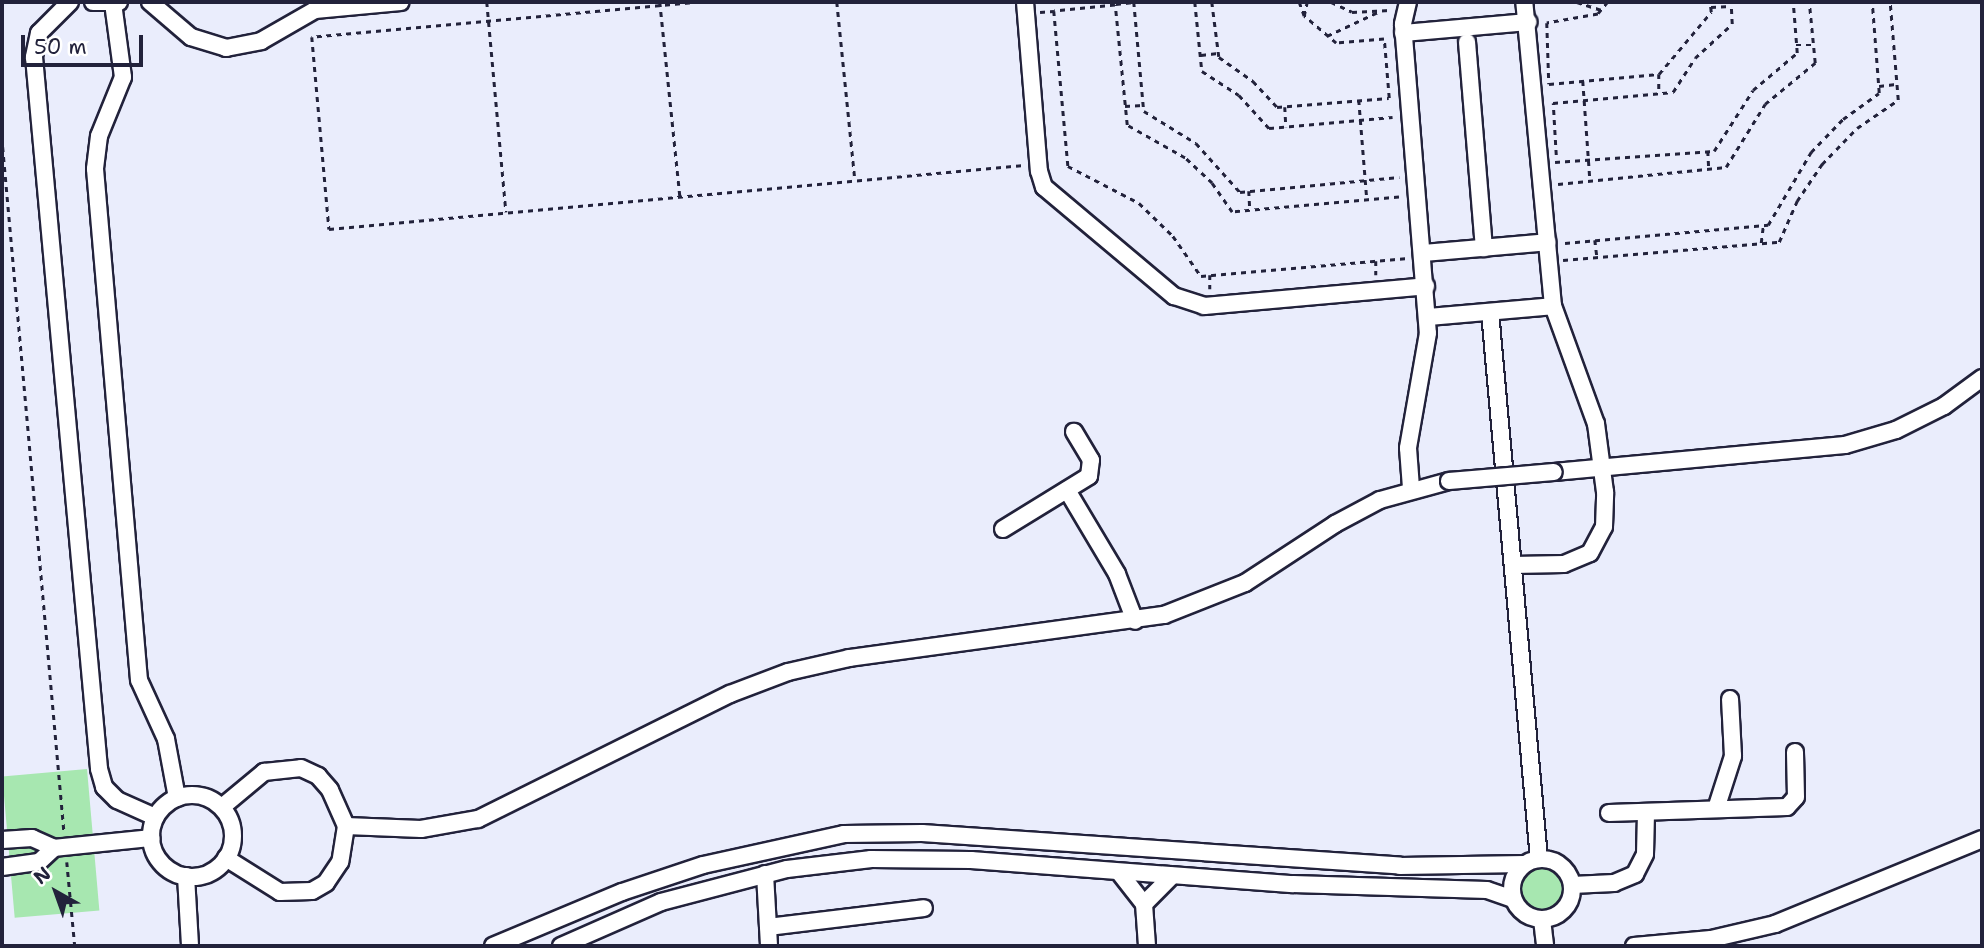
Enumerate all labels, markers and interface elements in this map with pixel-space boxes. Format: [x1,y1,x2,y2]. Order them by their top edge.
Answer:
scale bar [24,21,147,65]
text: 50 m [34,33,87,61]
north arrow [21,857,91,927]
text: N [28,861,56,890]

